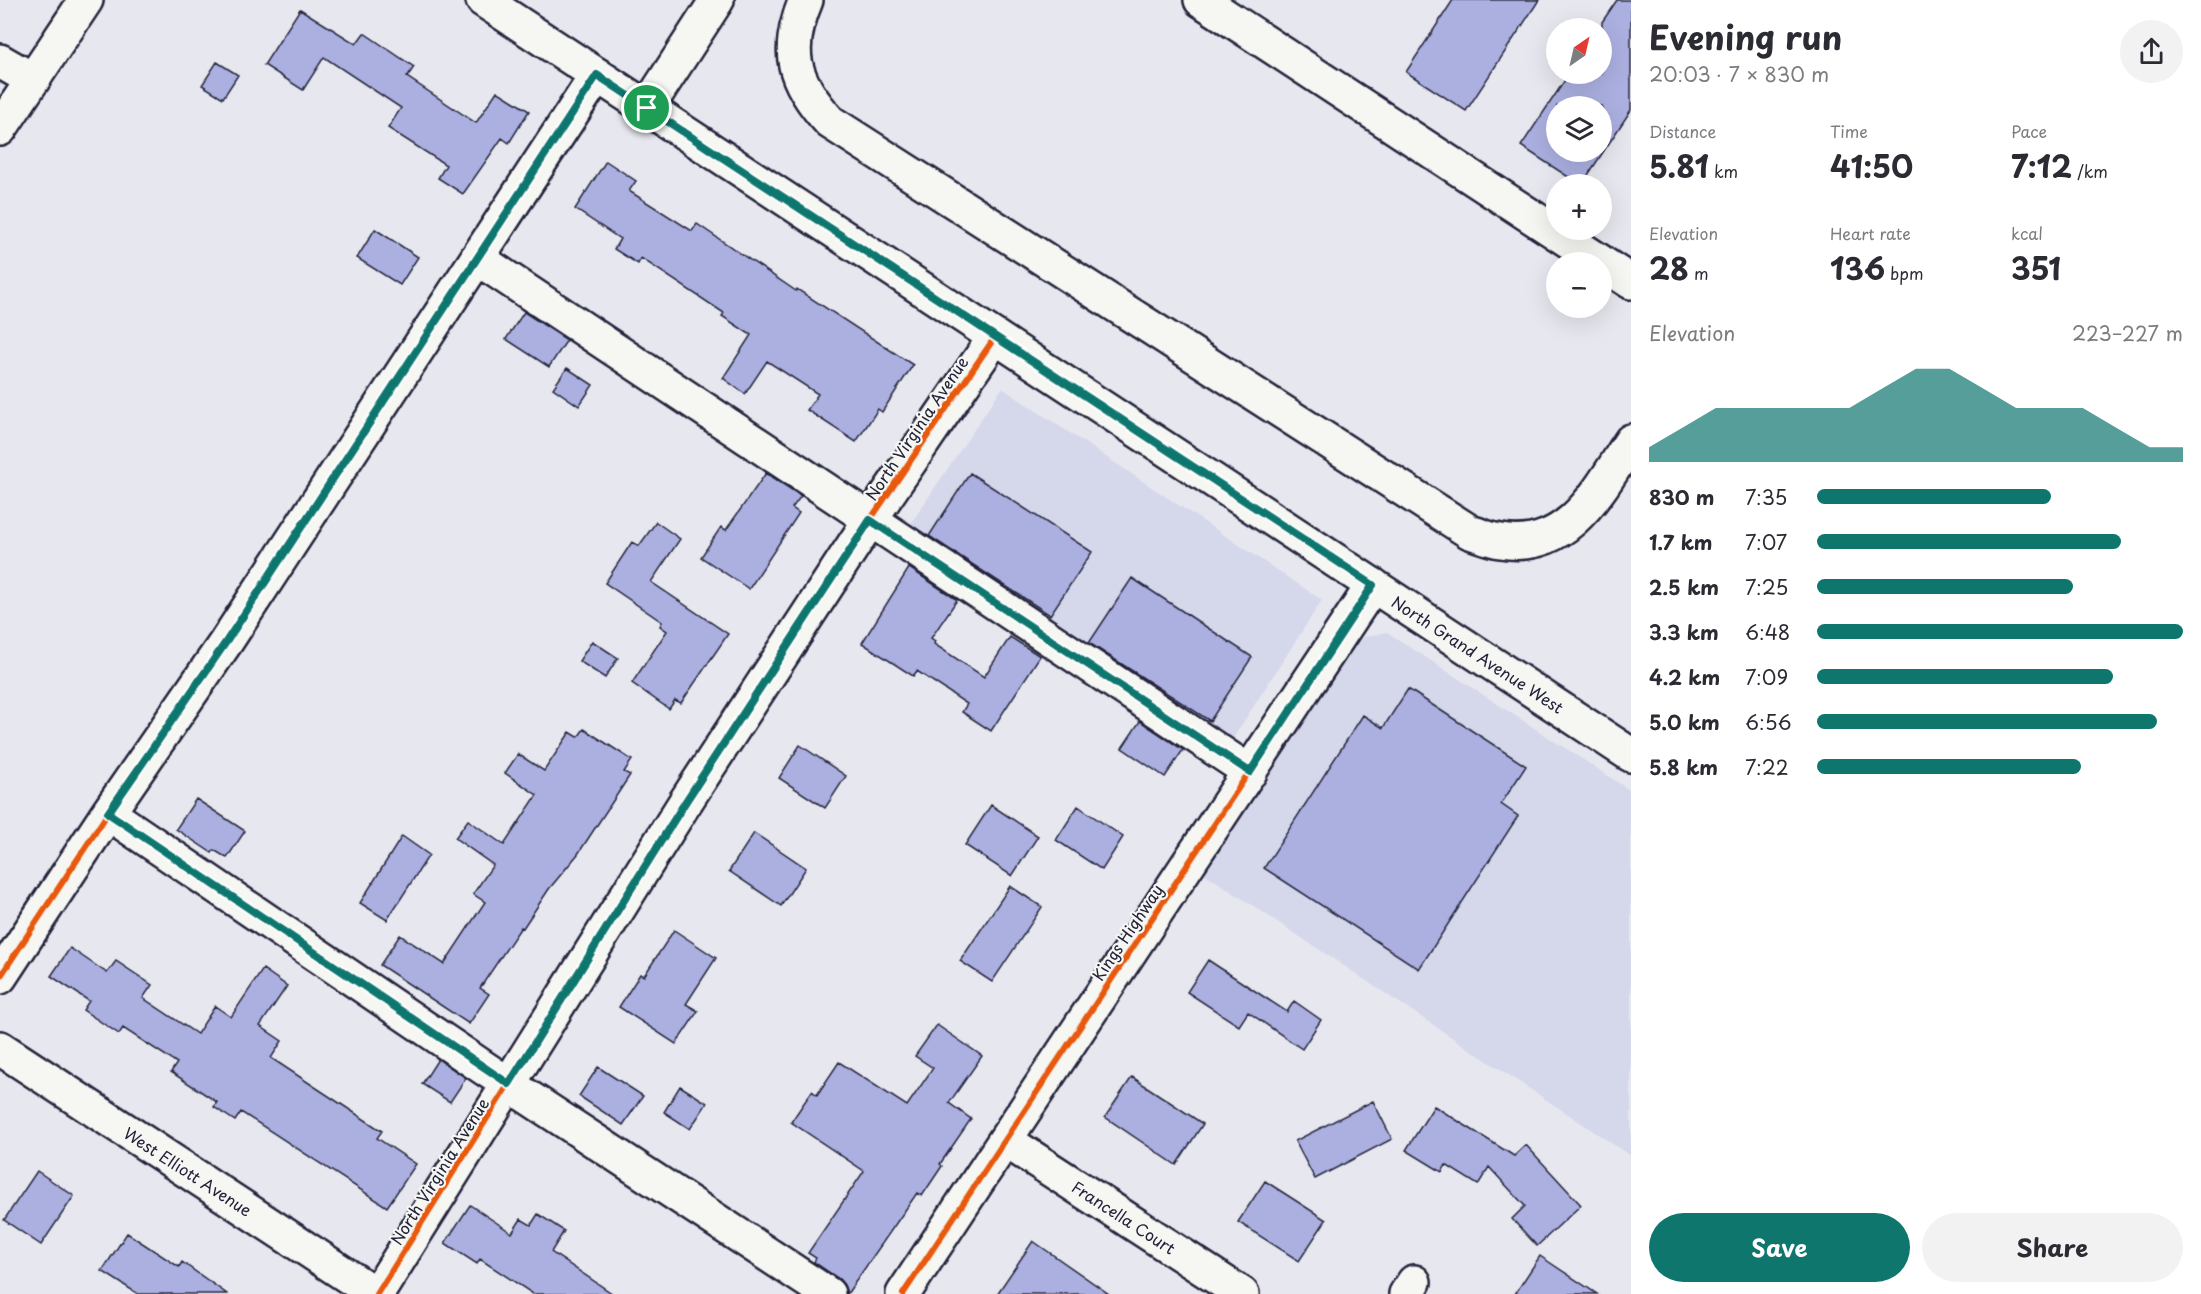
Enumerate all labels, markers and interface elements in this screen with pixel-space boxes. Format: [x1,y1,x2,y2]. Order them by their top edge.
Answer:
text: Evening run [1649,11,1842,61]
north arrow [1546,18,1612,84]
map controls [1546,18,1612,318]
button: share [2120,20,2183,83]
text: 20:03 · 7 × 830 m [1649,59,1829,89]
pin [621,82,672,133]
icon: arrive [630,91,663,124]
button: layers [1546,96,1612,162]
text: Distance [1649,119,1716,143]
text: Time [1830,119,1868,143]
text: Pace [2011,119,2047,143]
text: 5.81 [1649,143,1709,188]
text: 41:50 [1830,143,1913,188]
text: 7:12 [2011,143,2072,188]
text: km [1709,159,1738,183]
text: /km [2072,159,2108,183]
button: + [1546,174,1612,240]
text: Elevation [1649,221,1718,245]
text: Heart rate [1830,221,1911,245]
text: kcal [2011,221,2043,245]
text: 28 [1649,245,1689,290]
text: 136 [1830,245,1885,290]
text: 351 [2011,245,2061,290]
button: − [1546,252,1612,318]
text: m [1689,261,1709,285]
text: bpm [1885,261,1923,285]
text: Elevation [1649,318,1735,348]
text: 223–227 m [2072,318,2183,348]
street label: North Virginia Avenue [859,351,973,505]
text: 830 m [1649,482,1714,512]
text: 7:35 [1745,482,1787,512]
text: 1.7 km [1649,527,1712,557]
text: 7:07 [1745,527,1787,557]
text: 2.5 km [1649,572,1719,602]
text: 7:25 [1745,572,1788,602]
street label: North Grand Avenue West [1387,589,1569,719]
text: 3.3 km [1649,617,1719,647]
text: 6:48 [1745,617,1790,647]
text: 4.2 km [1649,662,1720,692]
text: 7:09 [1745,662,1788,692]
text: 5.0 km [1649,707,1720,737]
text: 6:56 [1745,707,1792,737]
text: 5.8 km [1649,752,1718,782]
text: 7:22 [1745,752,1789,782]
street label: Kings Highway [1086,879,1168,985]
street label: North Virginia Avenue [384,1093,494,1249]
street label: West Elliott Avenue [119,1120,257,1222]
street label: Francella Court [1067,1174,1181,1260]
button: Save [1649,1213,1910,1282]
button: Share [1922,1213,2183,1282]

